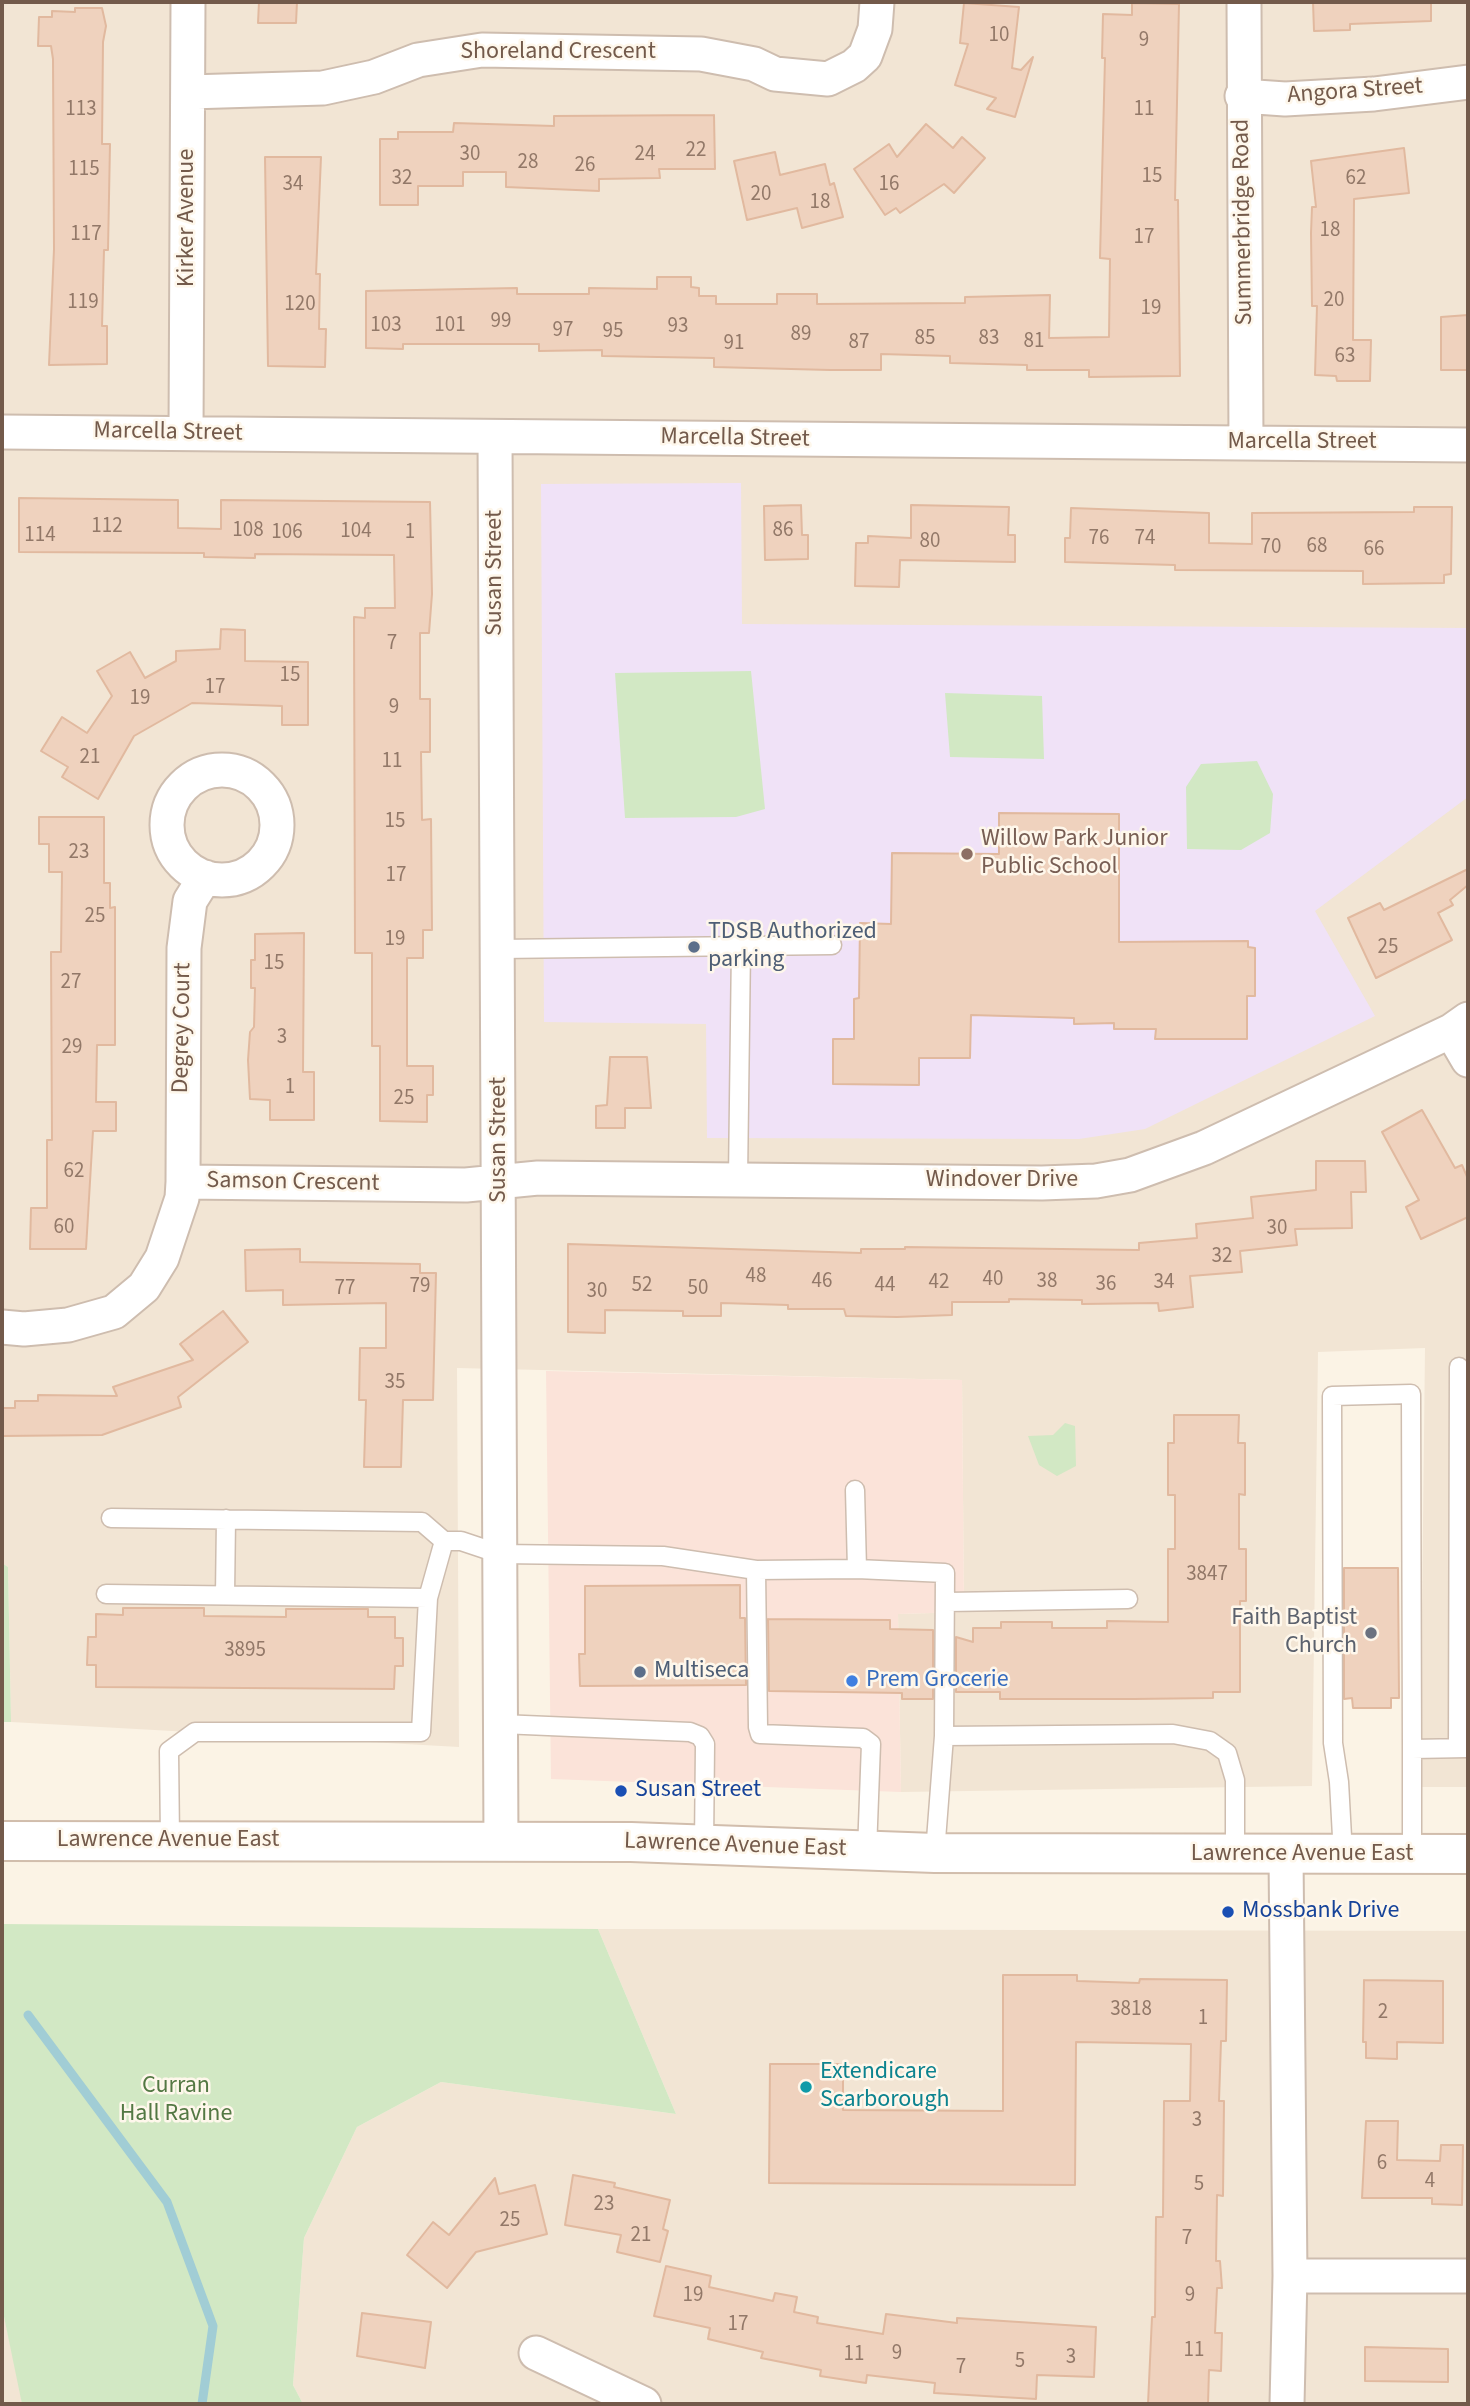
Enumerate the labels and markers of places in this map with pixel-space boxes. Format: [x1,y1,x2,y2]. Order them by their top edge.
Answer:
place label: Willow Park Junior Public School [981,826,1168,882]
marker: Willow Park Junior Public School [959,846,975,862]
place label: TDSB Authorized parking [708,919,877,975]
marker: TDSB Authorized parking [686,939,702,955]
place label: Faith Baptist Church [1231,1605,1357,1661]
marker: Faith Baptist Church [1363,1625,1379,1641]
place label: Multiseca [654,1658,749,1686]
marker: Multiseca [632,1664,648,1680]
place label: Prem Grocerie [866,1667,1009,1695]
marker: Prem Grocerie [844,1673,860,1689]
place label: Susan Street [635,1777,761,1805]
marker: Susan Street [613,1783,629,1799]
place label: Mossbank Drive [1242,1898,1399,1926]
marker: Mossbank Drive [1220,1904,1236,1920]
place label: Extendicare Scarborough [820,2059,950,2115]
marker: Extendicare Scarborough [798,2079,814,2095]

